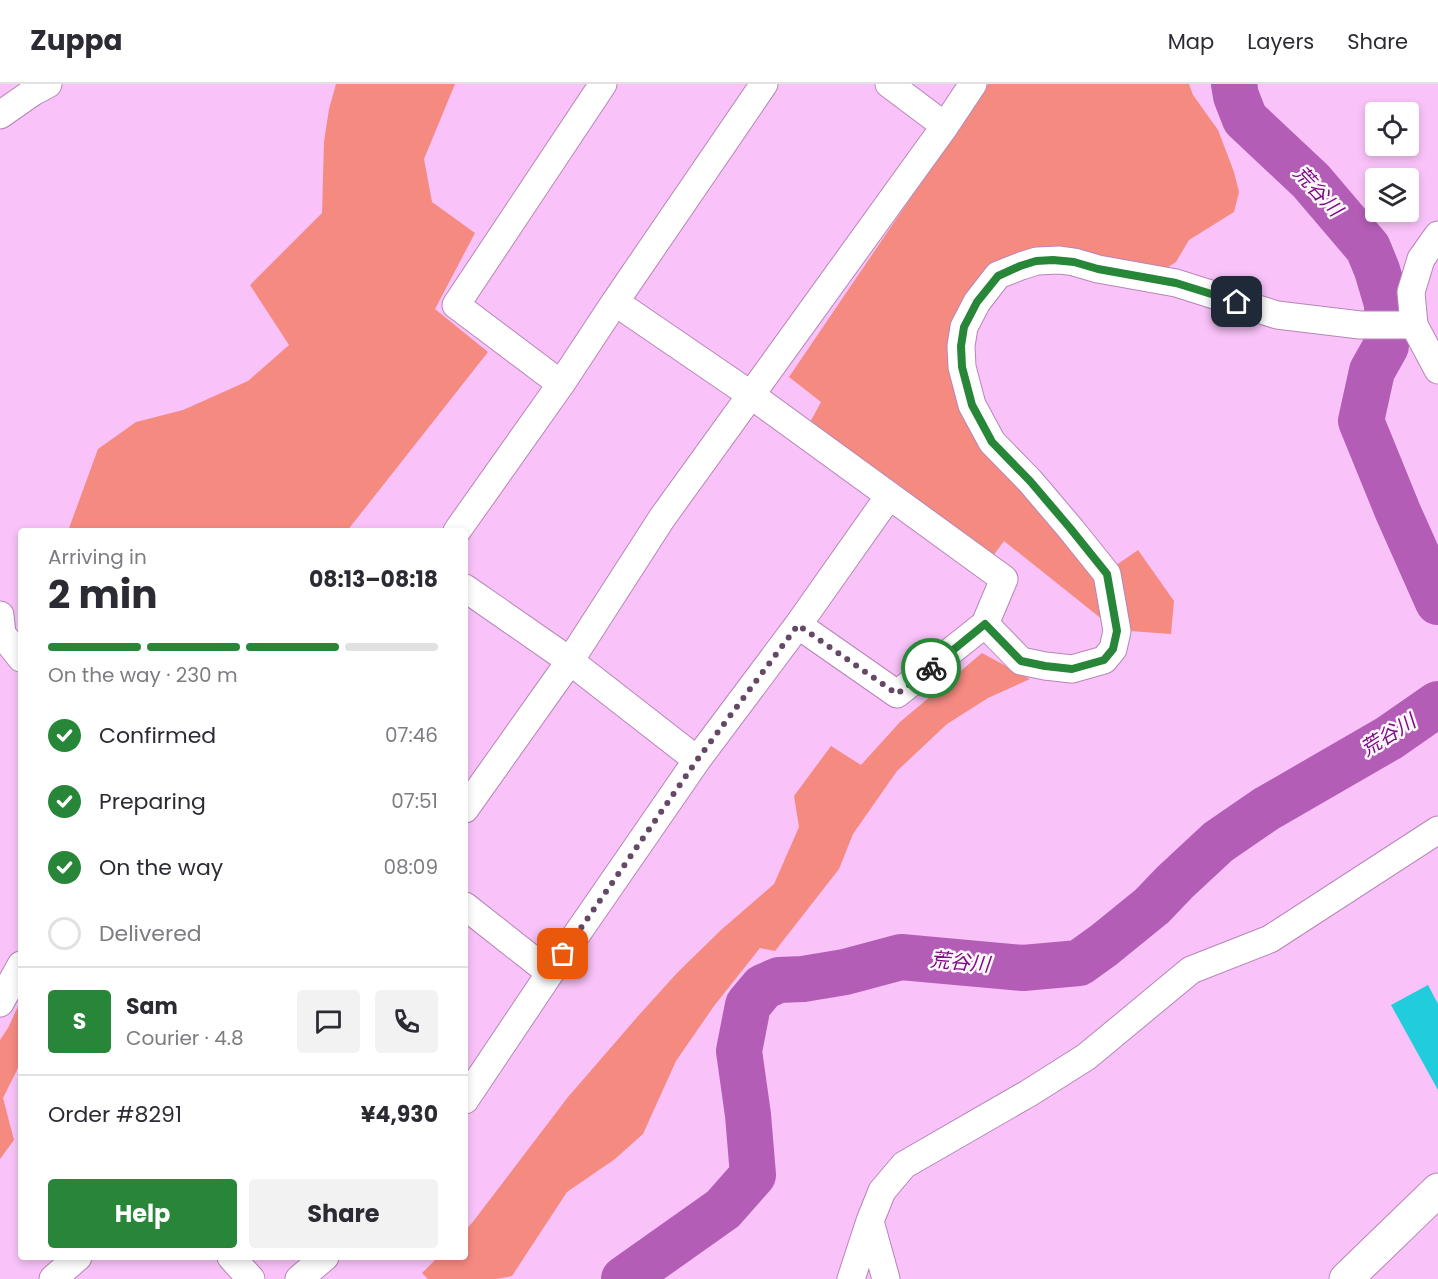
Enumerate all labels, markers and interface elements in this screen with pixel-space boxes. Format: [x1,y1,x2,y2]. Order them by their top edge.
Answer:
text: Zuppa [30,21,123,60]
text: Map [1168,27,1214,56]
text: Layers [1247,27,1314,56]
text: Share [1347,27,1408,56]
map controls [1365,102,1419,222]
button: locate [1365,102,1419,156]
water label: 荒谷川 [1287,160,1350,224]
button: layers [1365,168,1419,222]
pin [1211,276,1262,327]
icon: home [1220,285,1253,318]
text: Arriving in [48,543,147,571]
text: 08:13–08:18 [309,564,438,595]
text: 2 min [48,567,158,622]
courier [901,638,961,698]
icon: bike [915,652,948,685]
text: On the way · 230 m [48,661,238,689]
water label: 荒谷川 [1355,706,1423,763]
icon: check [48,719,81,752]
text: Confirmed [99,720,216,751]
text: 07:46 [385,721,438,749]
icon: check [48,785,81,818]
text: Preparing [99,786,206,817]
text: 07:51 [391,787,438,815]
icon: check [48,851,81,884]
text: On the way [99,852,223,883]
text: 08:09 [383,853,438,881]
text: Delivered [99,918,202,949]
pin [537,928,588,979]
icon: bag [546,937,579,970]
water label: 荒谷川 [929,945,993,979]
button: chat [297,990,360,1053]
button: phone [375,990,438,1053]
text: Sam [126,991,178,1022]
text: S [73,1006,86,1037]
text: Courier · 4.8 [126,1024,244,1052]
text: Order #8291 [48,1099,182,1130]
text: ¥4,930 [361,1099,438,1130]
button: Help [48,1179,237,1248]
button: Share [249,1179,438,1248]

